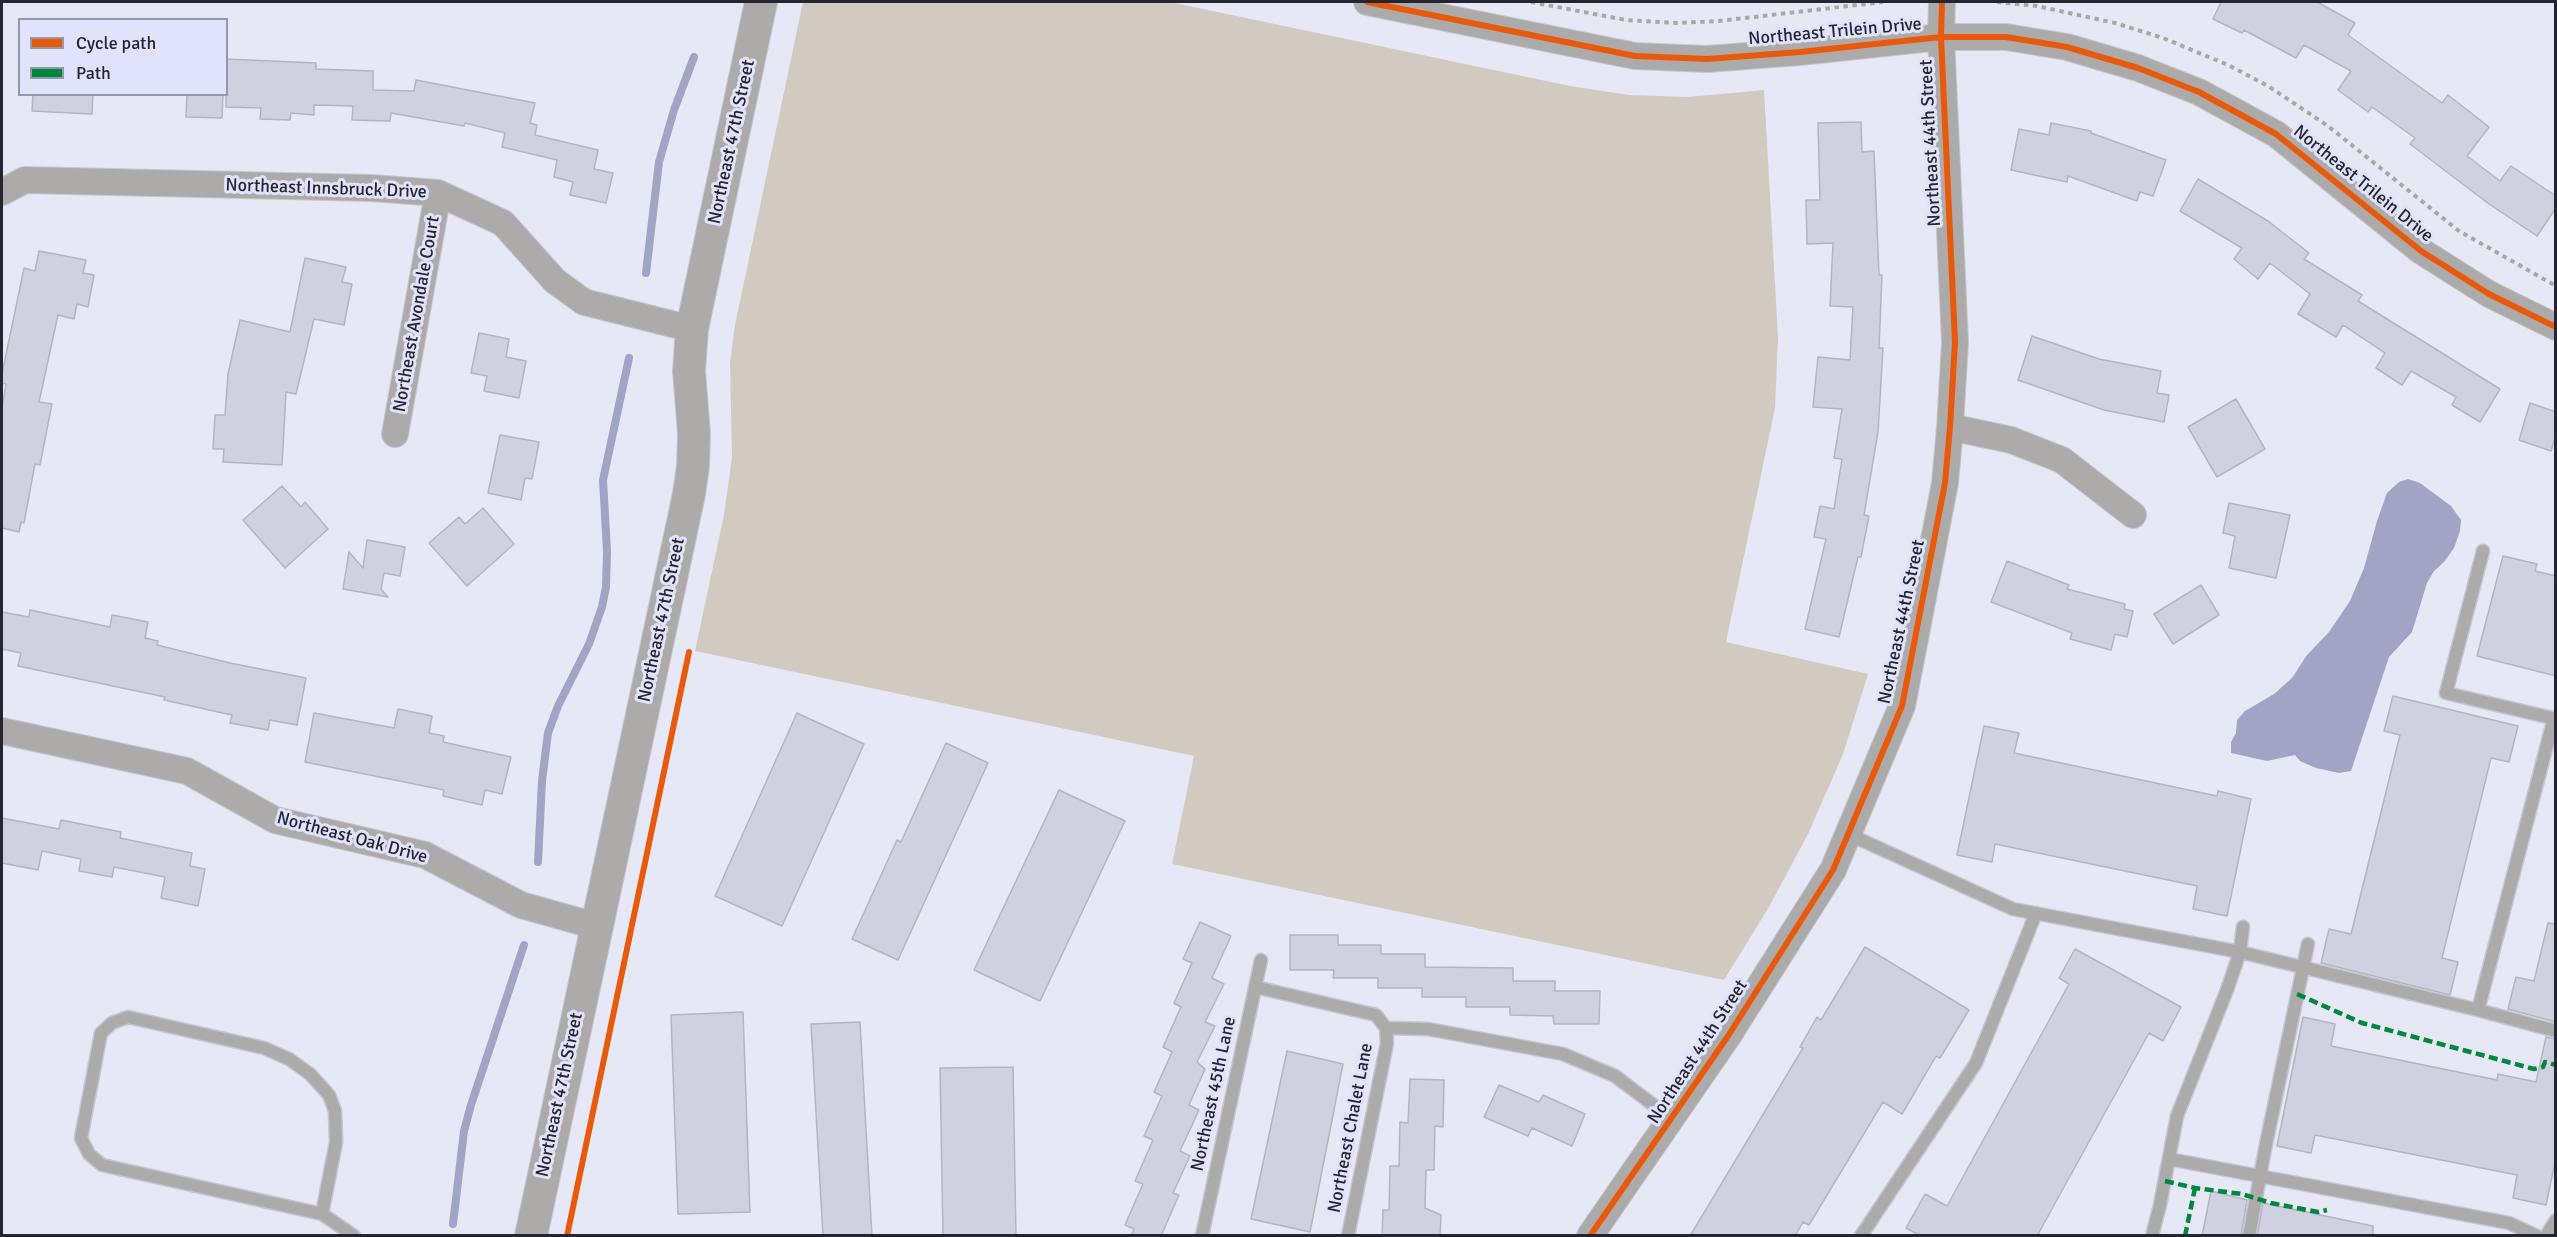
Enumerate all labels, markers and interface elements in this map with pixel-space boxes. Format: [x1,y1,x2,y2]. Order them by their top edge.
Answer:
street label: Northeast Trilein Drive [1747,14,1923,50]
legend [18,18,228,96]
text: Cycle path [76,32,156,54]
street label: Northeast 47th Street [704,58,760,226]
street label: Northeast 44th Street [1916,59,1946,227]
text: Path [76,62,111,84]
street label: Northeast Trilein Drive [2289,121,2437,247]
street label: Northeast Innsbruck Drive [225,175,427,203]
street label: Northeast Avondale Court [389,214,445,414]
street label: Northeast 47th Street [634,536,690,704]
street label: Northeast 44th Street [1874,538,1930,706]
street label: Northeast Oak Drive [274,808,430,868]
street label: Northeast 44th Street [1643,976,1753,1128]
street label: Northeast 47th Street [532,1011,588,1179]
street label: Northeast 45th Lane [1187,1015,1241,1173]
street label: Northeast Chalet Lane [1324,1041,1378,1215]

